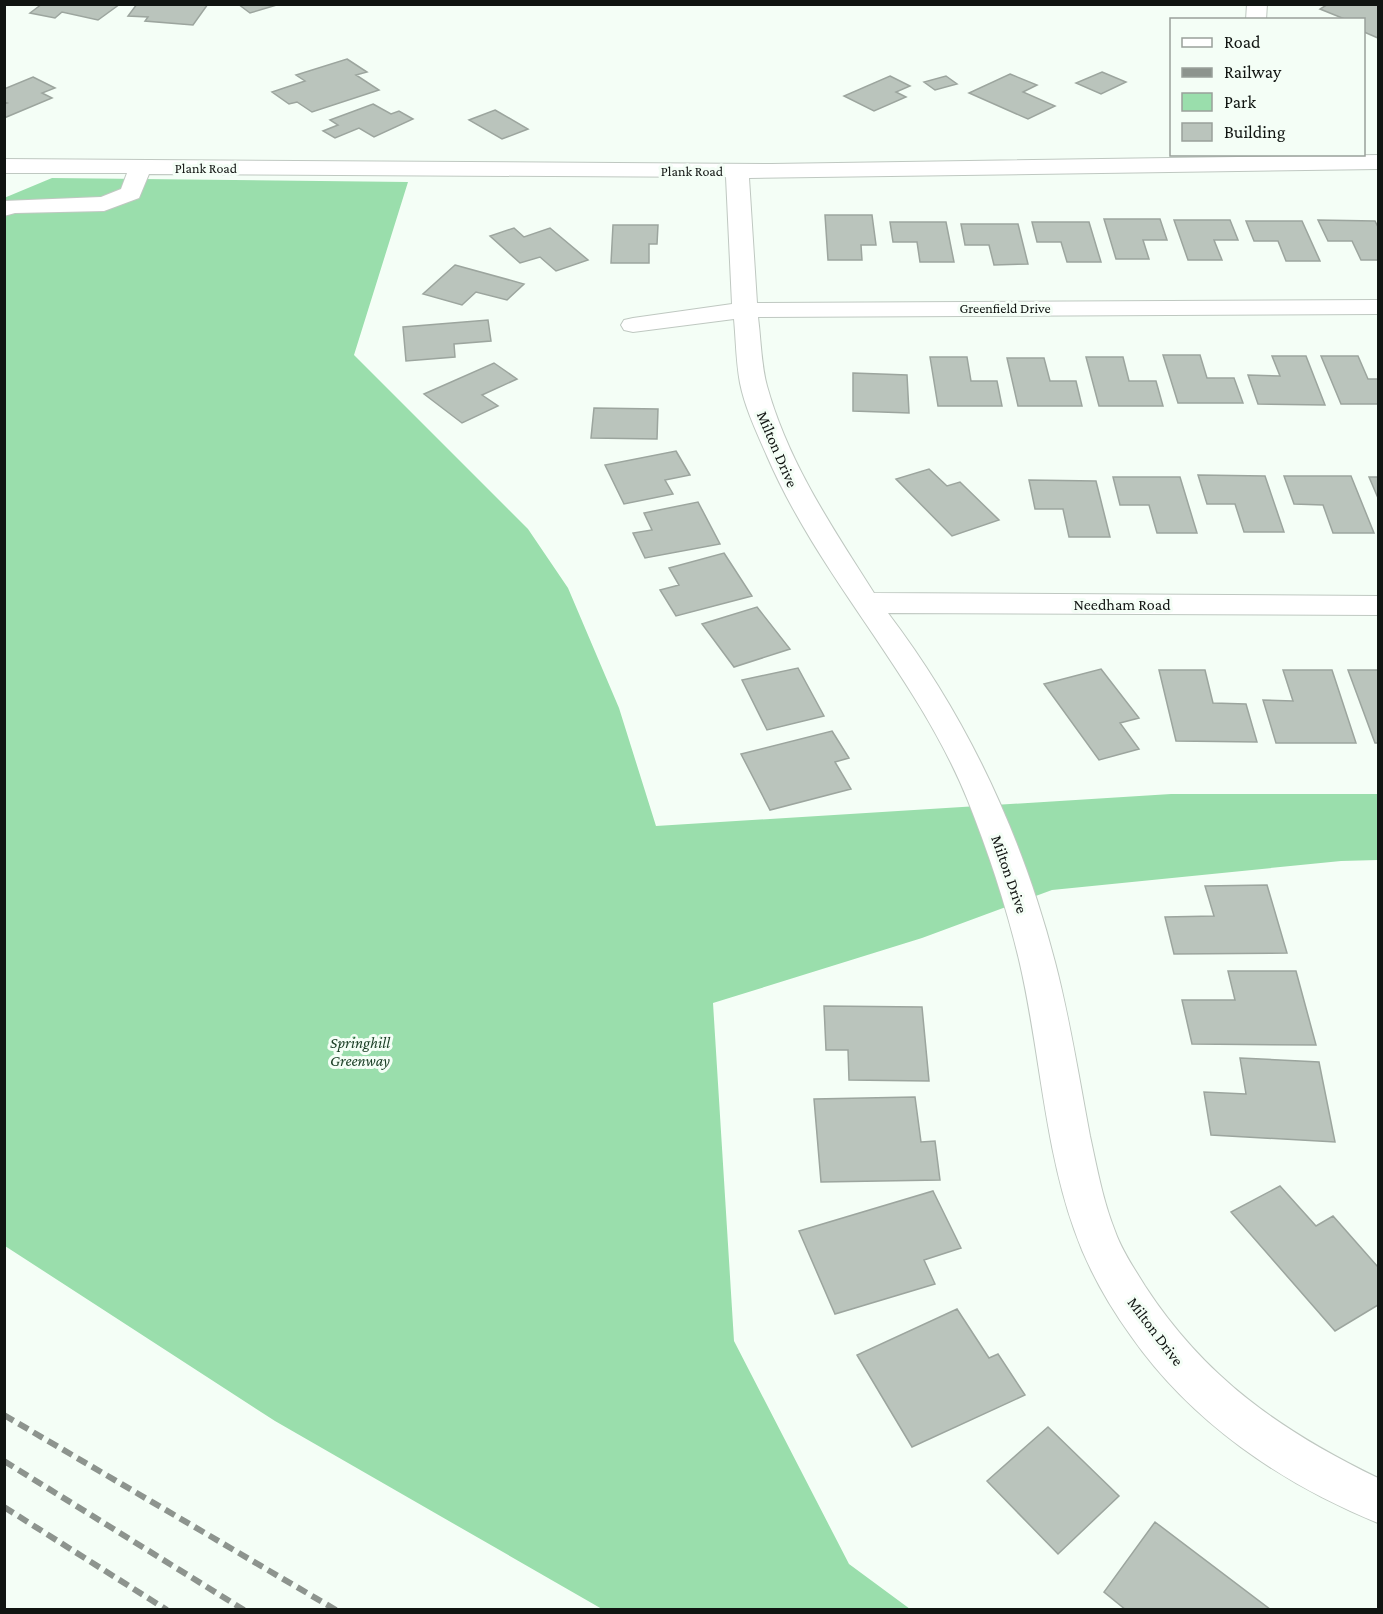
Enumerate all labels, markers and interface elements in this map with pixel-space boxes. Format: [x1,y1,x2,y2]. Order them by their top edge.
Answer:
legend [1170,18,1365,156]
text: Road [1224,32,1261,52]
text: Railway [1224,62,1282,82]
text: Park [1224,92,1256,112]
text: Building [1224,122,1286,142]
street label: Plank Road [175,160,238,176]
street label: Plank Road [661,163,724,179]
street label: Greenfield Drive [959,300,1051,316]
street label: Milton Drive [754,409,801,490]
street label: Needham Road [1073,596,1171,613]
street label: Milton Drive [988,833,1031,915]
park label: Springhill Greenway [330,1034,391,1070]
street label: Milton Drive [1124,1294,1187,1369]

